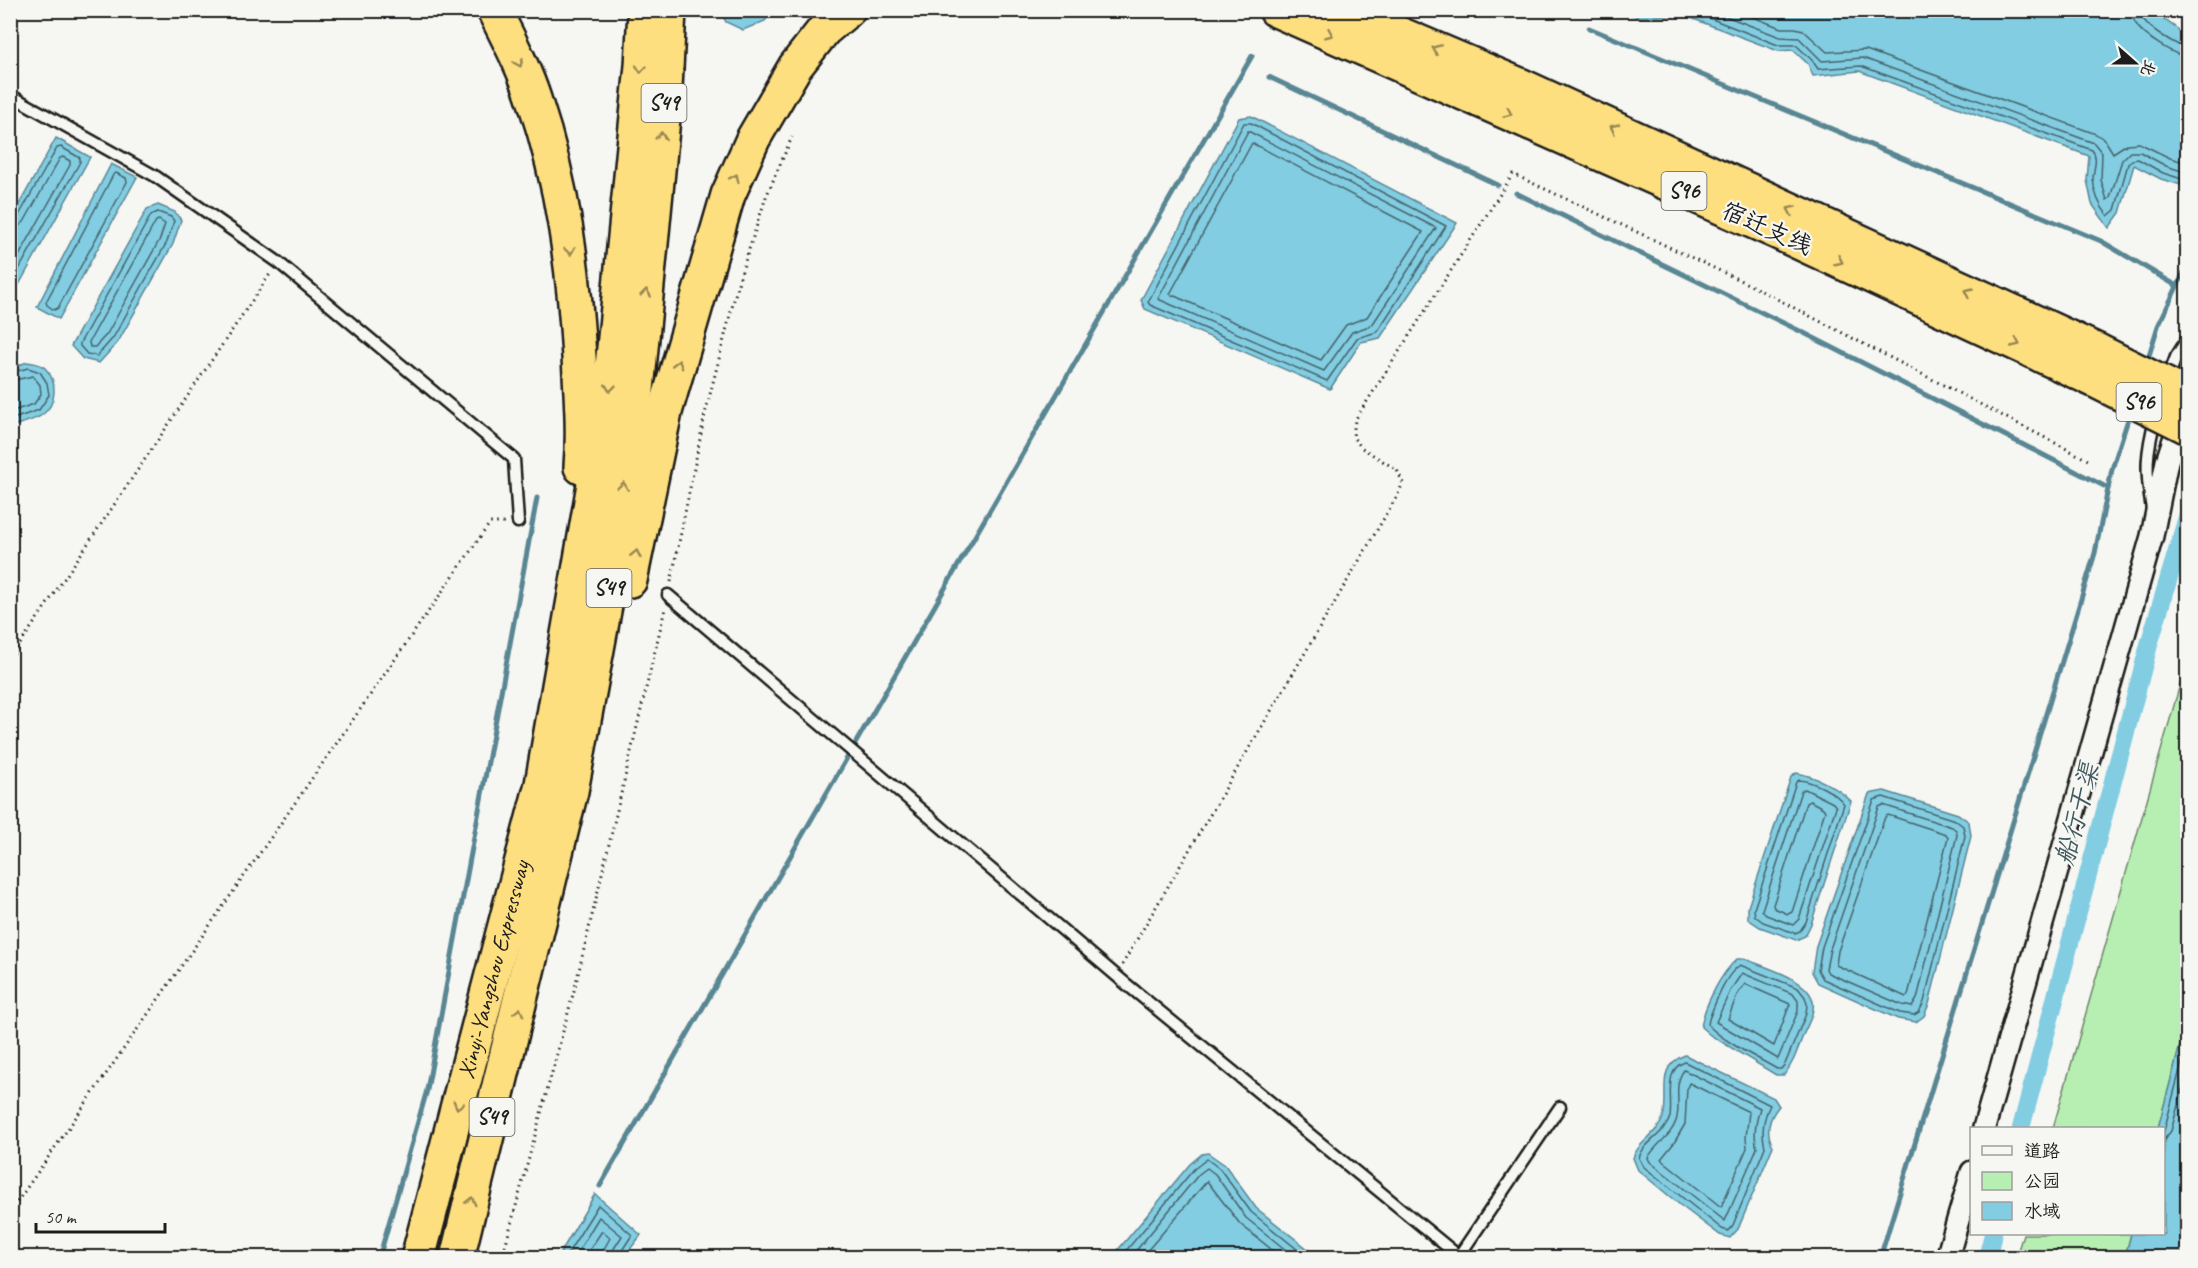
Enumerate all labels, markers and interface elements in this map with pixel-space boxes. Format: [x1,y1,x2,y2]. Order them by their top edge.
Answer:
one-way arrow [1323,27,1334,39]
north arrow [2105,33,2165,93]
one-way arrow [1431,45,1442,57]
one-way arrow [512,57,524,68]
text: 北 [2136,57,2160,79]
one-way arrow [635,64,648,73]
road number: S49 [642,84,686,122]
one-way arrow [1501,106,1512,118]
one-way arrow [1610,124,1621,136]
one-way arrow [654,132,667,141]
road number: S96 [1662,172,1706,210]
one-way arrow [728,173,740,184]
street label: 宿迁支线 [1717,195,1817,261]
one-way arrow [1787,205,1798,217]
one-way arrow [563,246,575,255]
one-way arrow [1833,254,1844,266]
one-way arrow [1964,287,1975,299]
one-way arrow [639,288,652,297]
one-way arrow [2010,336,2021,348]
one-way arrow [671,359,683,370]
one-way arrow [604,383,617,393]
road number: S96 [2116,383,2162,421]
one-way arrow [617,482,629,491]
one-way arrow [628,550,641,560]
road number: S49 [586,569,632,607]
water label: 船行干渠 [2048,758,2107,869]
street label: Xinyi-Yangzhou Expressway [451,856,537,1082]
one-way arrow [511,1007,524,1017]
road number: S49 [470,1098,514,1136]
one-way arrow [453,1100,466,1110]
legend [1970,1127,2165,1235]
text: 道路 [2024,1140,2060,1162]
text: 公园 [2024,1170,2060,1192]
scale bar [36,1196,165,1234]
one-way arrow [464,1196,477,1206]
text: 水域 [2024,1200,2060,1222]
text: 50 m [45,1206,78,1228]

